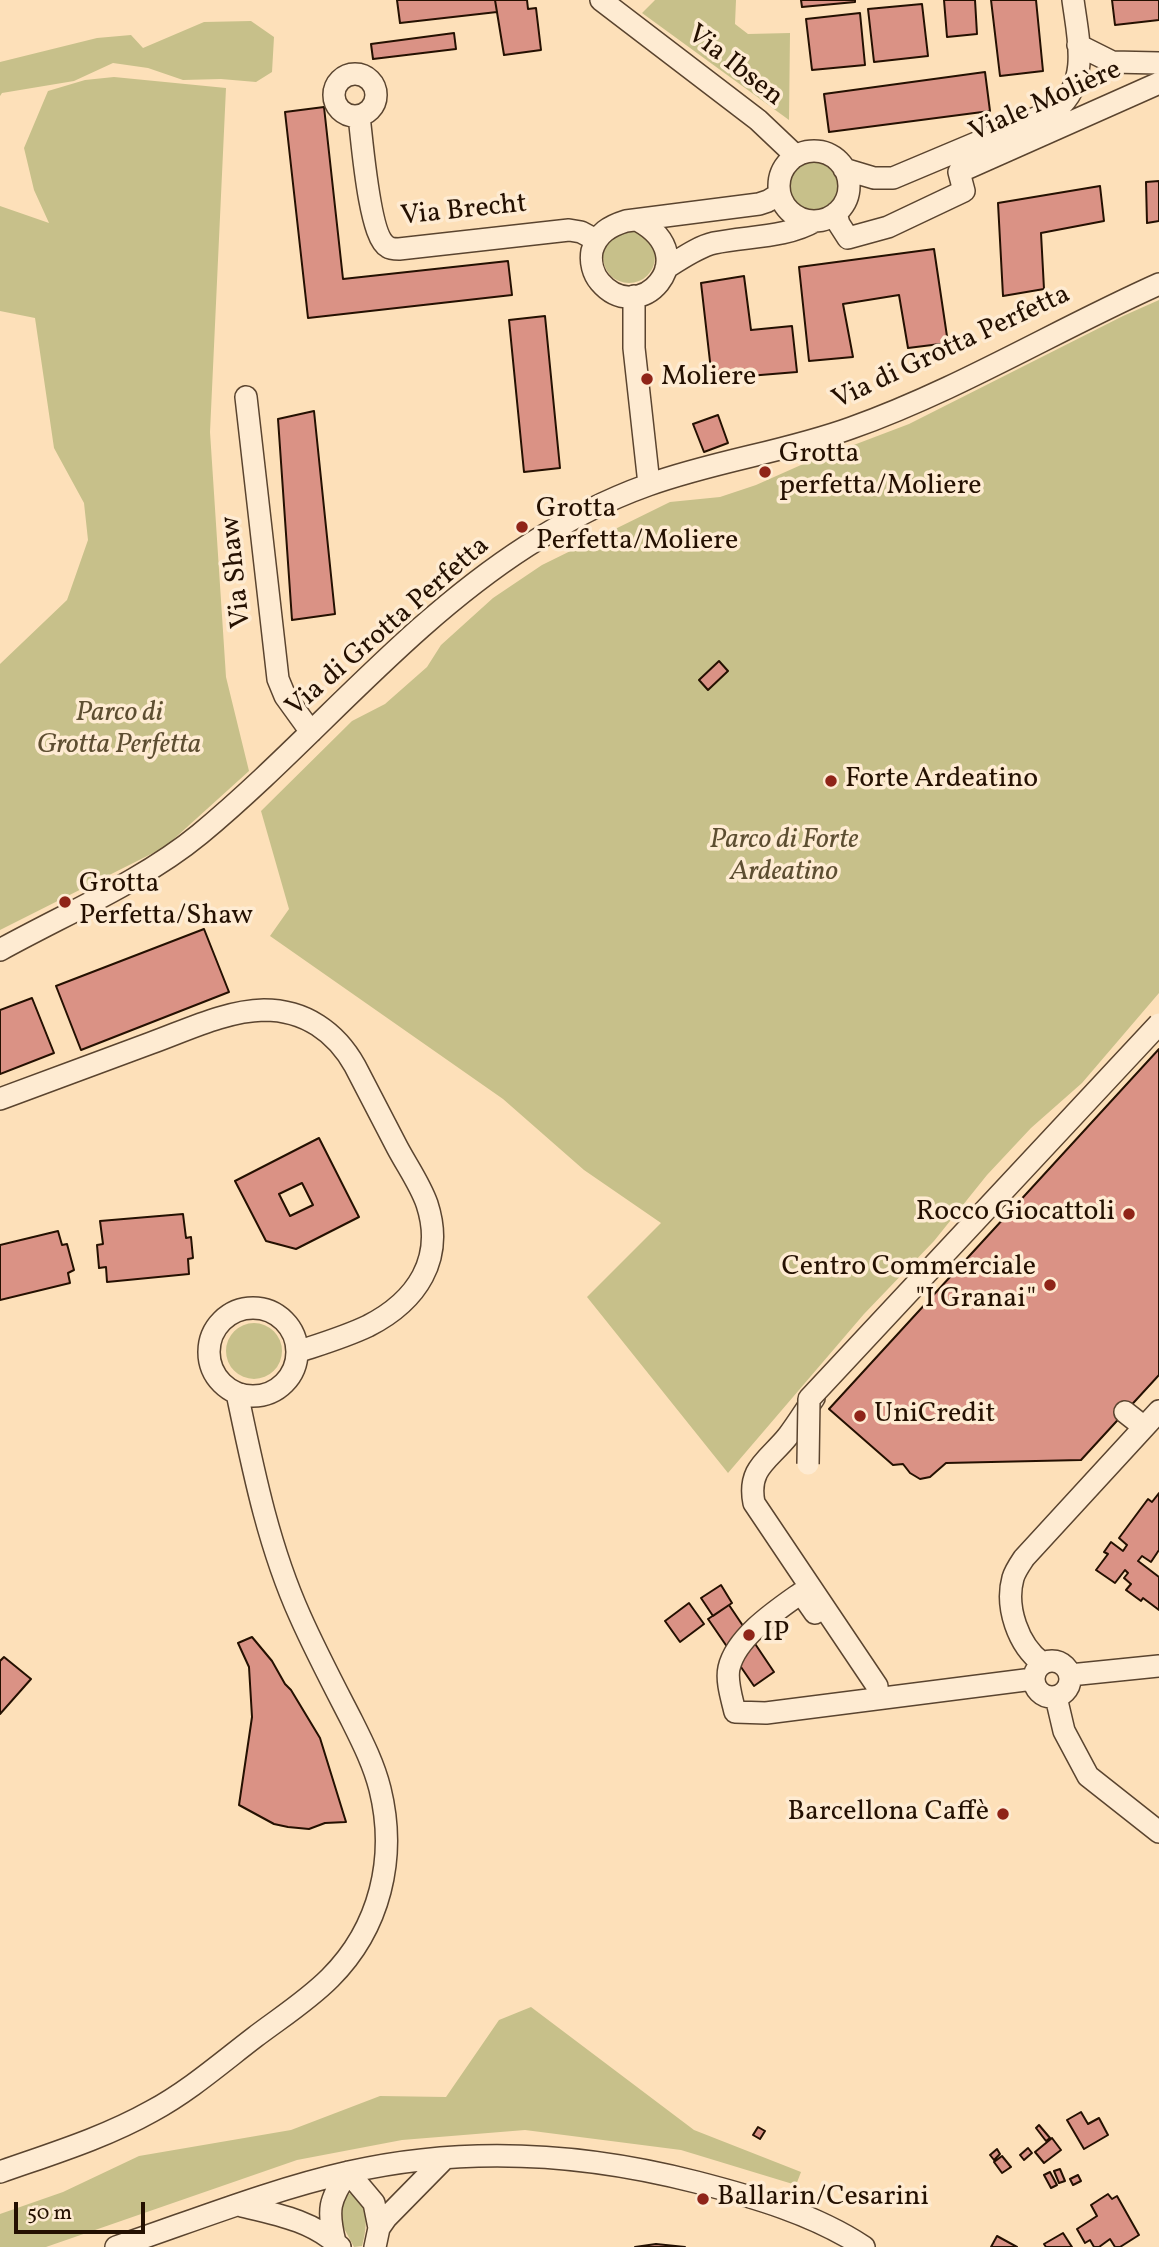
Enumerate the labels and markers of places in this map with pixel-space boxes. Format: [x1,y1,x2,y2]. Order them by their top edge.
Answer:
place label: Moliere [661,362,756,396]
marker: Moliere [639,371,655,387]
place label: Grotta perfetta/Moliere [779,439,982,505]
marker: Grotta perfetta/Moliere [757,464,773,480]
place label: Grotta Perfetta/Moliere [536,494,738,560]
marker: Grotta Perfetta/Moliere [514,519,530,535]
place label: Forte Ardeatino [845,764,1038,798]
marker: Forte Ardeatino [823,773,839,789]
place label: Grotta Perfetta/Shaw [79,869,253,935]
marker: Grotta Perfetta/Shaw [57,894,73,910]
place label: Rocco Giocattoli [916,1197,1115,1231]
marker: Rocco Giocattoli [1121,1206,1137,1222]
place label: Centro Commerciale "I Granai" [781,1252,1036,1318]
marker: Centro Commerciale "I Granai" [1042,1277,1058,1293]
place label: UniCredit [874,1399,995,1433]
marker: UniCredit [852,1408,868,1424]
place label: IP [763,1618,789,1652]
marker: IP [741,1627,757,1643]
place label: Barcellona Caffè [788,1797,989,1831]
marker: Barcellona Caffè [995,1806,1011,1822]
place label: Ballarin/Cesarini [717,2182,929,2216]
marker: Ballarin/Cesarini [695,2191,711,2207]

